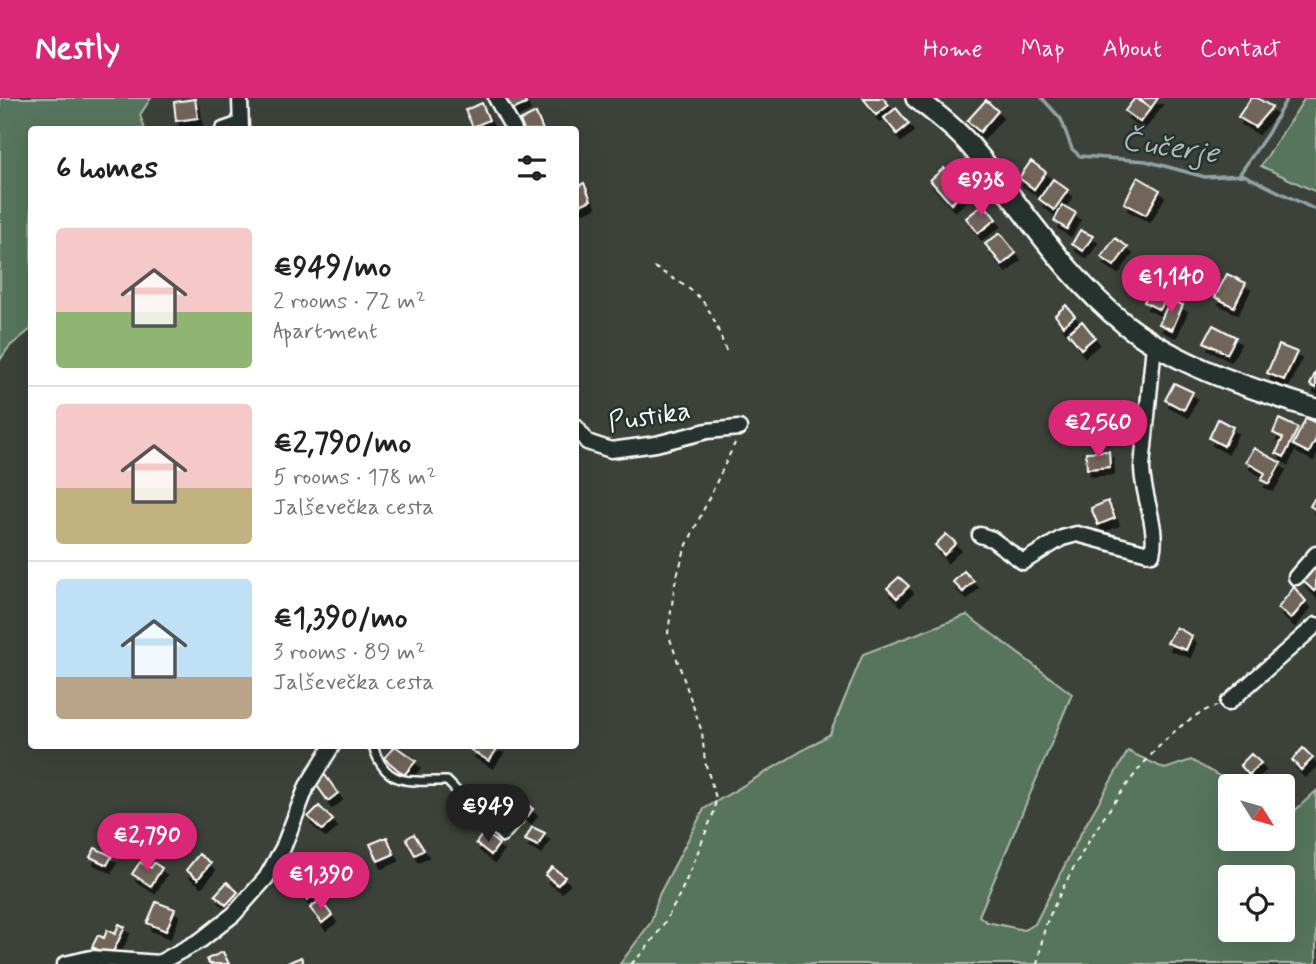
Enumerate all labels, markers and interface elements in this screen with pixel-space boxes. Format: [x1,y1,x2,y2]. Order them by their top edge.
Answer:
text: Nestly [35,27,120,71]
text: Home [923,34,983,65]
text: Map [1021,34,1065,65]
text: About [1103,34,1162,65]
text: Contact [1200,34,1281,65]
water label: Čučerje [1118,121,1223,174]
text: 6 homes [56,149,158,188]
icon: filters [513,149,551,187]
pin: €938 [940,158,1022,218]
text: €938 [957,166,1005,196]
text: €949/mo [273,248,391,287]
icon: home [112,256,196,340]
pin: €1,140 [1114,256,1228,315]
text: €1,140 [1138,263,1204,293]
text: 2 rooms · 72 m² [273,287,426,317]
text: Apartment [273,317,378,347]
street label: Pustika [606,393,693,442]
pin: €2,560 [1041,400,1155,460]
text: €2,560 [1064,408,1132,438]
text: €2,790/mo [273,424,411,463]
icon: home [112,432,196,516]
text: 5 rooms · 178 m² [273,463,436,493]
text: Jalševečka cesta [273,493,434,523]
text: €1,390/mo [273,599,408,638]
icon: home [112,607,196,691]
text: 3 rooms · 89 m² [273,638,425,668]
text: Jalševečka cesta [273,668,434,698]
north arrow [1218,774,1295,850]
map controls [1218,774,1295,942]
pin: €949 [447,784,529,844]
text: €949 [462,792,514,822]
pin: €2,790 [90,814,204,873]
text: €2,790 [113,821,181,851]
pin: €1,390 [264,852,378,912]
text: €1,390 [288,860,354,890]
button: locate [1218,865,1295,942]

